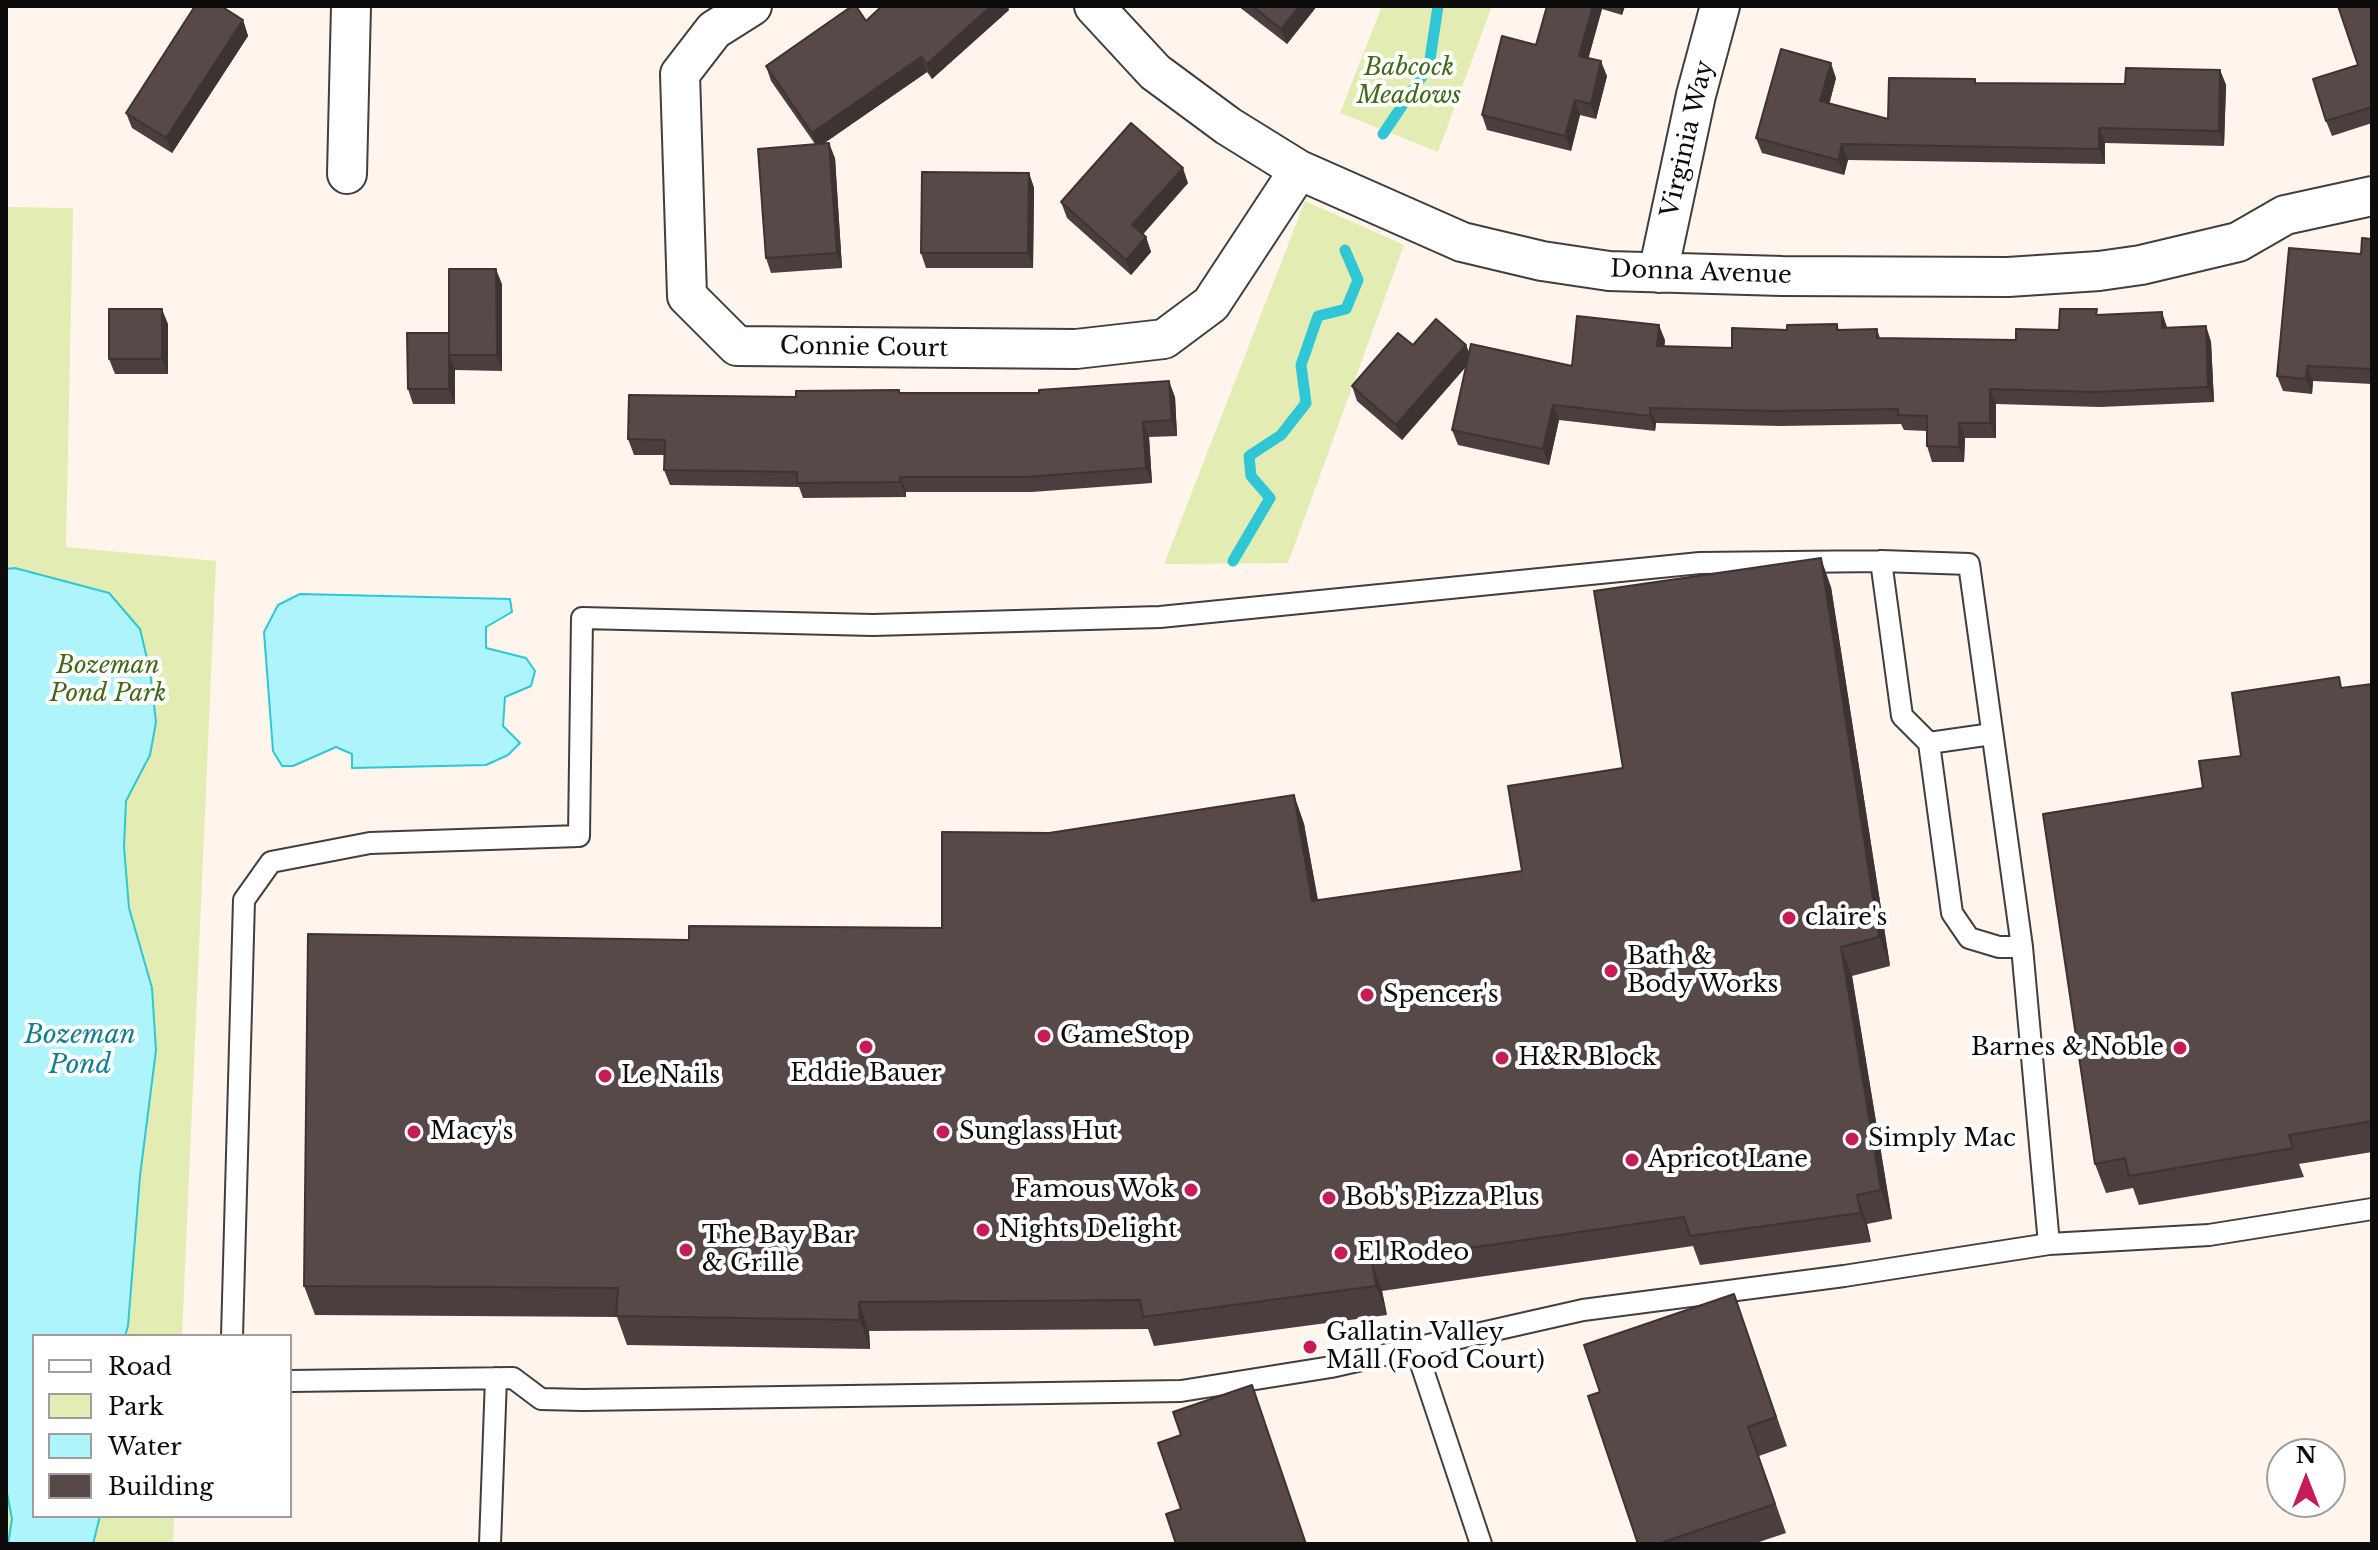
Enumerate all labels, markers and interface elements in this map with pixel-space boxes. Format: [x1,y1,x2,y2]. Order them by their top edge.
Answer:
park label: Babcock Meadows [1357,54,1461,110]
street label: Virginia Way [1656,58,1720,220]
street label: Donna Avenue [1610,255,1792,291]
street label: Connie Court [780,332,948,364]
park label: Bozeman Pond Park [50,652,166,708]
place label: claire's [1805,904,1888,932]
marker: claire's [1780,909,1798,927]
place label: Bath & Body Works [1627,943,1779,999]
marker: Bath & Body Works [1602,962,1620,980]
place label: Spencer's [1383,981,1499,1009]
marker: Spencer's [1358,986,1376,1004]
water label: Bozeman Pond [24,1020,136,1082]
place label: GameStop [1060,1022,1190,1050]
marker: GameStop [1035,1027,1053,1045]
place label: Barnes & Noble [1971,1034,2164,1062]
marker: Eddie Bauer [857,1038,875,1056]
marker: Barnes & Noble [2171,1039,2189,1057]
place label: H&R Block [1518,1044,1657,1072]
marker: H&R Block [1493,1049,1511,1067]
place label: Eddie Bauer [790,1060,942,1088]
place label: Le Nails [621,1062,720,1090]
marker: Le Nails [596,1067,614,1085]
place label: Macy's [430,1118,513,1146]
place label: Sunglass Hut [959,1118,1118,1146]
marker: Macy's [405,1123,423,1141]
marker: Sunglass Hut [934,1123,952,1141]
place label: Simply Mac [1868,1125,2016,1153]
marker: Simply Mac [1843,1130,1861,1148]
place label: Apricot Lane [1648,1146,1808,1174]
marker: Apricot Lane [1623,1151,1641,1169]
place label: Famous Wok [1014,1176,1175,1204]
marker: Famous Wok [1182,1181,1200,1199]
place label: Bob's Pizza Plus [1345,1184,1540,1212]
marker: Bob's Pizza Plus [1320,1189,1338,1207]
place label: Nights Delight [999,1216,1177,1244]
marker: Nights Delight [974,1221,992,1239]
place label: The Bay Bar & Grille [702,1222,855,1278]
place label: El Rodeo [1357,1239,1469,1267]
marker: The Bay Bar & Grille [677,1241,695,1259]
marker: El Rodeo [1332,1244,1350,1262]
place label: Gallatin Valley Mall (Food Court) [1326,1319,1545,1375]
legend [32,1334,292,1518]
marker: Gallatin Valley Mall (Food Court) [1301,1338,1319,1356]
text: Road [108,1352,172,1381]
text: Park [108,1392,164,1421]
text: Water [108,1432,182,1461]
north arrow [2266,1438,2346,1518]
text: N [2296,1442,2316,1469]
text: Building [108,1472,214,1501]

